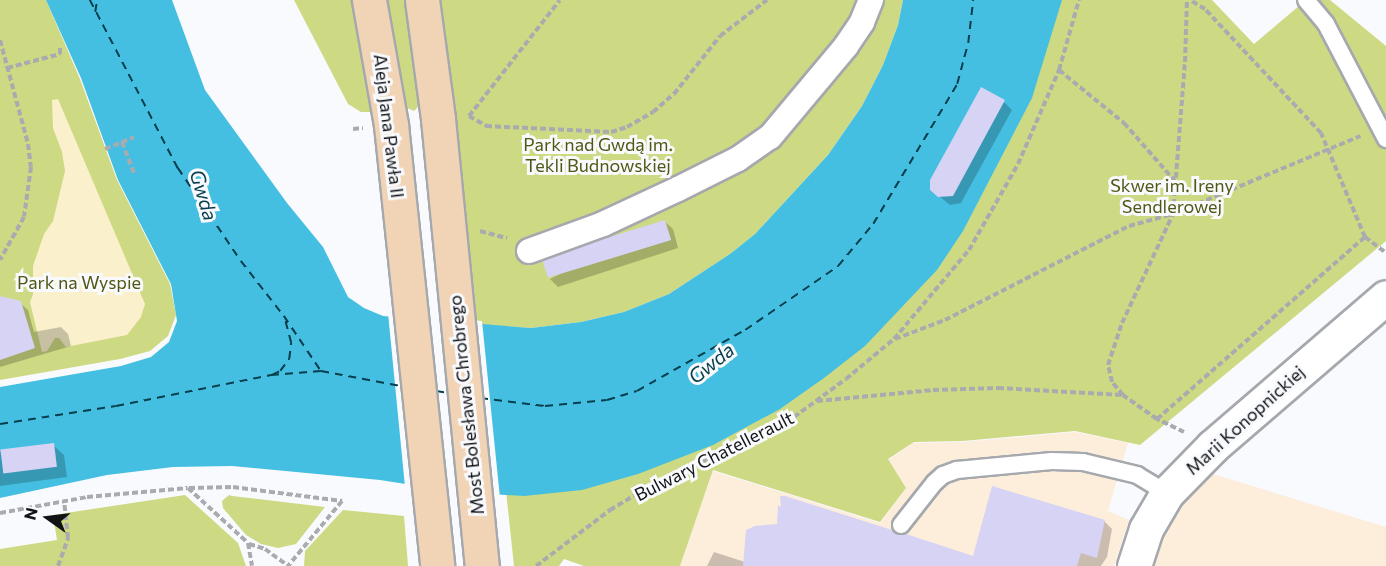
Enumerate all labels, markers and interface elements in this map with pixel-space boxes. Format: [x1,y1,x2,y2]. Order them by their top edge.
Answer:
street label: Aleja Jana Pawła II [369,53,409,199]
park label: Park nad Gwdą im. Tekli Budnowskiej [523,134,673,176]
water label: Gwda [185,167,223,223]
park label: Skwer im. Ireny Sendlerowej [1110,175,1234,218]
park label: Park na Wyspie [17,271,141,293]
street label: Most Bolesława Chrobrego [444,294,488,516]
water label: Gwda [683,338,739,388]
street label: Marii Konopnickiej [1181,361,1309,479]
street label: Bulwary Chatellerault [631,406,797,506]
north arrow [18,488,78,548]
text: N [19,505,41,522]

